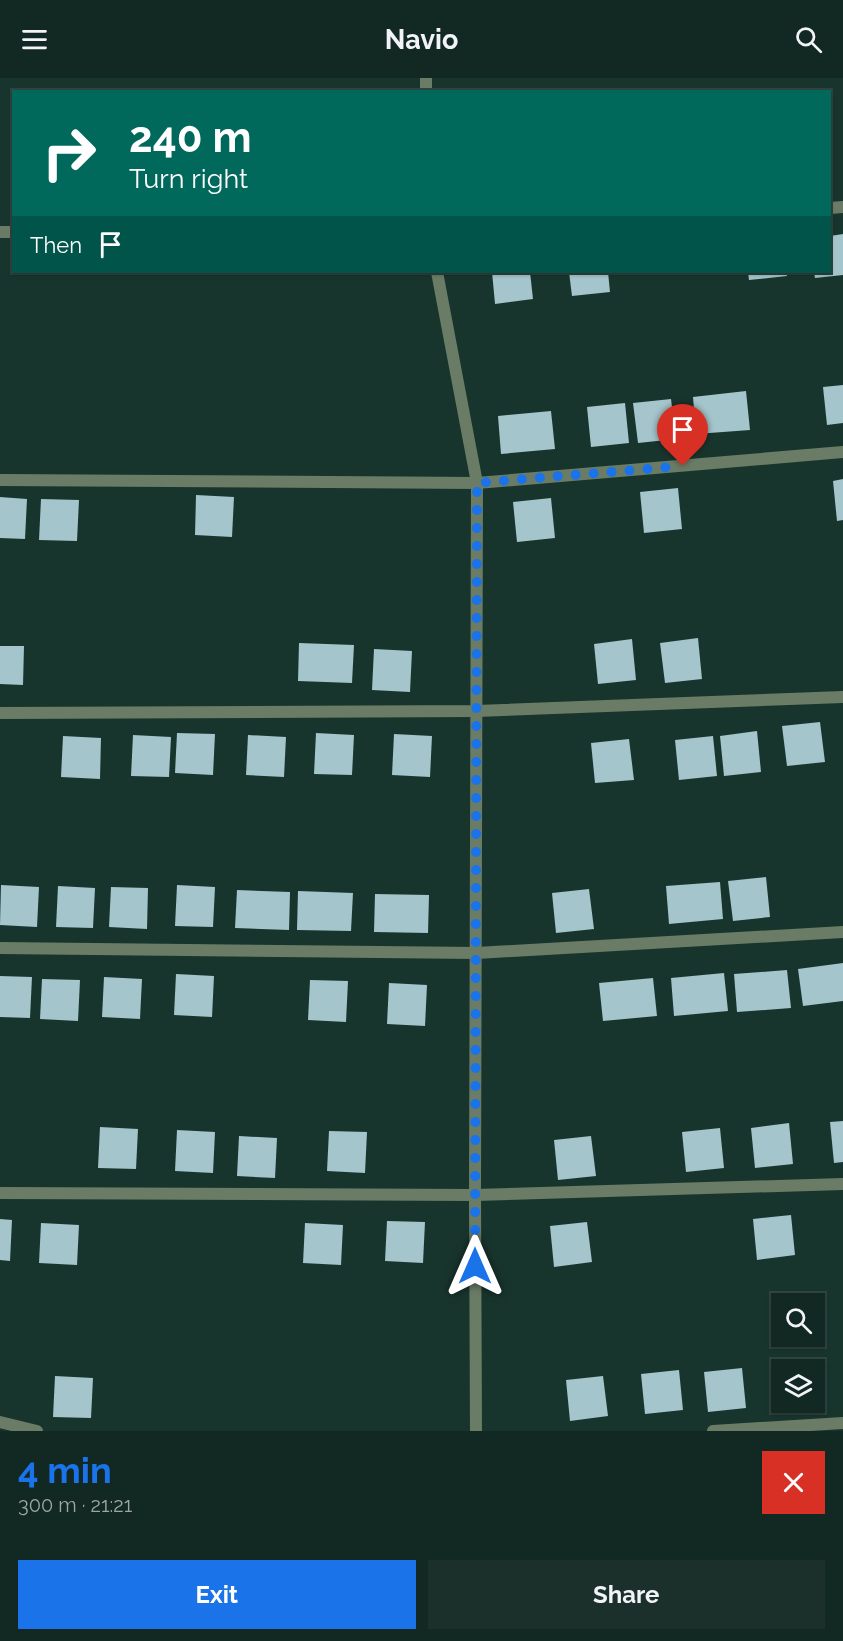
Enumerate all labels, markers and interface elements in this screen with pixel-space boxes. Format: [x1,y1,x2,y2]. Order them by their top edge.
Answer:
icon: menu [18,23,51,56]
icon: search [792,23,825,56]
text: Navio [385,24,458,55]
text: 240 m [129,113,252,162]
icon: right [30,114,108,192]
text: Turn right [129,163,248,194]
icon: arrive [94,228,127,261]
text: Then [30,232,82,258]
pin [657,404,708,466]
icon: arrive [666,413,699,446]
position arrow [443,1234,507,1298]
map controls [771,1293,825,1413]
button: search [771,1293,825,1347]
button: layers [771,1359,825,1413]
text: 4 min [18,1449,112,1491]
button: close [762,1451,825,1514]
text: 300 m · 21:21 [18,1493,132,1517]
button: Exit [18,1560,416,1629]
button: Share [428,1560,825,1629]

